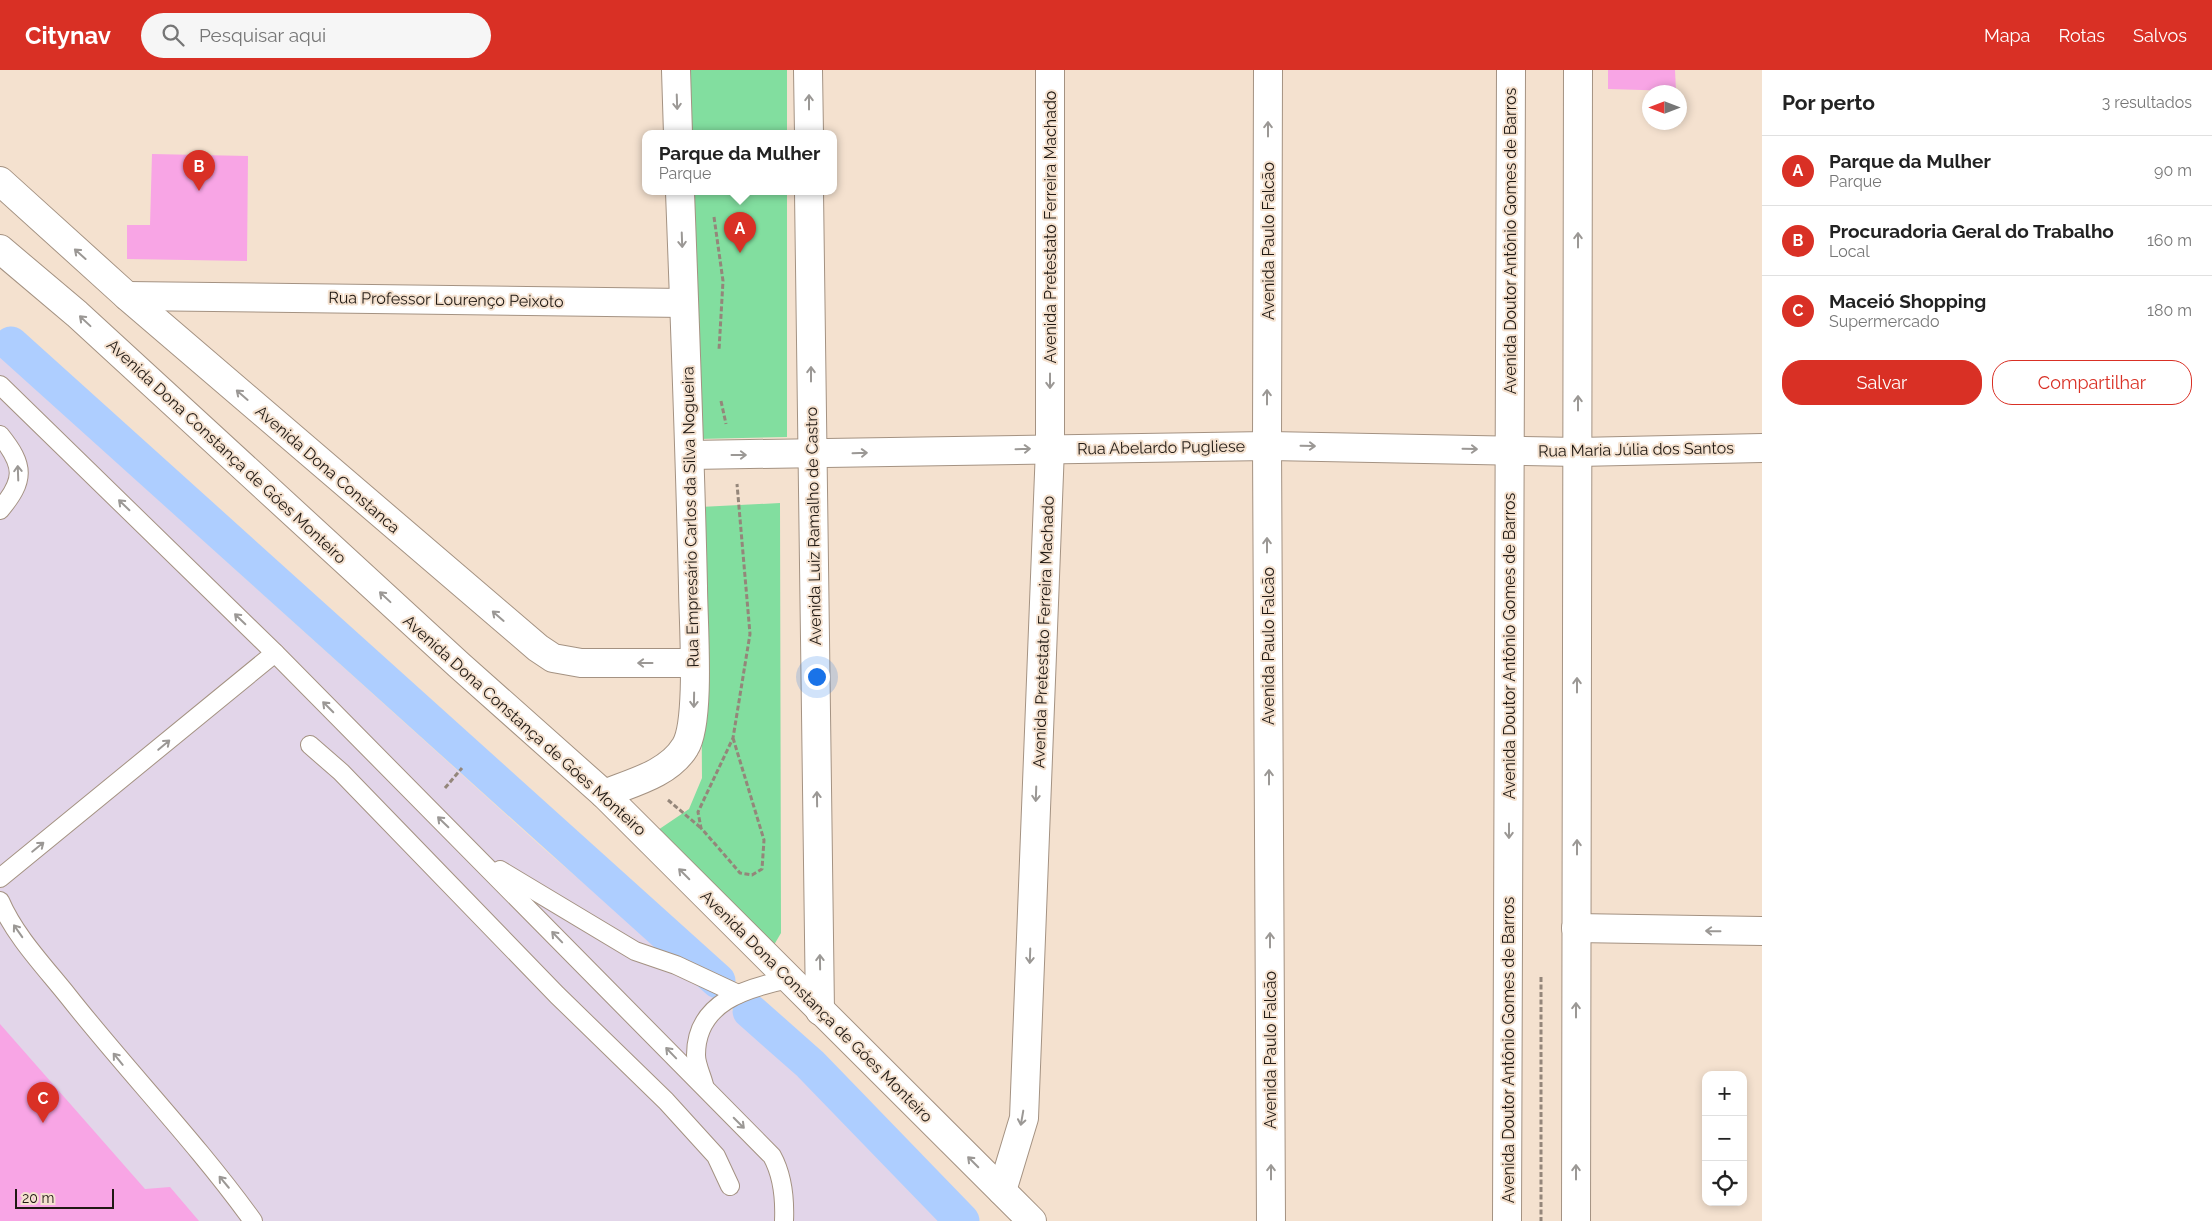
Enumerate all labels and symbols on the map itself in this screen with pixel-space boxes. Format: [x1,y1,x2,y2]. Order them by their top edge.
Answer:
north arrow [1642,85,1687,130]
street label: Avenida Doutor Antônio Gomes de Barros [1501,87,1520,394]
street label: Avenida Pretestato Ferreira Machado [1041,91,1060,363]
one-way arrow [672,94,682,110]
one-way arrow [804,94,814,110]
one-way arrow [1263,122,1273,138]
pin: B [183,150,215,191]
street label: Avenida Paulo Falcão [1259,162,1278,320]
pin: A [724,212,756,253]
one-way arrow [677,232,687,248]
one-way arrow [1573,233,1583,249]
one-way arrow [74,248,87,260]
street label: Rua Professor Lourenço Peixoto [328,288,564,311]
one-way arrow [79,316,92,327]
street label: Avenida Dona Constança de Góes Monteiro [103,335,350,568]
street label: Rua Empresário Carlos da Silva Nogueira [678,366,703,668]
one-way arrow [806,367,816,383]
one-way arrow [1045,372,1055,389]
one-way arrow [236,389,249,401]
one-way arrow [1262,389,1272,406]
one-way arrow [1573,395,1583,412]
street label: Avenida Dona Constanca [252,402,404,537]
street label: Avenida Luiz Ramalho de Castro [802,407,825,645]
street label: Rua Abelardo Pugliese [1077,437,1245,458]
street label: Rua Maria Júlia dos Santos [1538,438,1734,461]
one-way arrow [1299,441,1315,451]
one-way arrow [1014,444,1030,453]
one-way arrow [1462,444,1478,454]
one-way arrow [852,448,868,458]
one-way arrow [730,450,746,460]
one-way arrow [13,465,22,481]
street label: Avenida Doutor Antônio Gomes de Barros [1500,492,1519,799]
street label: Avenida Pretestato Ferreira Machado [1029,495,1058,769]
one-way arrow [118,499,130,511]
one-way arrow [1262,537,1272,554]
street label: Avenida Paulo Falcão [1259,567,1278,725]
one-way arrow [379,591,392,603]
one-way arrow [492,610,505,621]
street label: Avenida Dona Constança de Góes Monteiro [399,611,650,840]
one-way arrow [235,613,247,625]
one-way arrow [638,658,654,668]
your location [804,664,830,690]
one-way arrow [1572,677,1582,694]
one-way arrow [689,692,698,708]
one-way arrow [322,701,335,713]
one-way arrow [157,739,170,750]
one-way arrow [1264,770,1274,786]
one-way arrow [1032,785,1041,801]
one-way arrow [812,792,822,808]
one-way arrow [437,816,449,828]
one-way arrow [1504,822,1514,839]
one-way arrow [1572,840,1582,856]
one-way arrow [31,842,44,853]
one-way arrow [678,868,690,880]
street label: Avenida Dona Constança de Góes Monteiro [697,886,937,1126]
street label: Avenida Doutor Antônio Gomes de Barros [1499,896,1518,1203]
one-way arrow [13,924,23,938]
one-way arrow [1706,926,1722,936]
one-way arrow [552,932,564,944]
one-way arrow [1265,932,1274,948]
one-way arrow [1025,948,1035,964]
one-way arrow [815,954,824,970]
street label: Avenida Paulo Falcão [1261,971,1280,1129]
one-way arrow [1571,1002,1581,1018]
one-way arrow [665,1047,677,1060]
one-way arrow [113,1052,124,1065]
pin: C [27,1082,59,1123]
one-way arrow [1017,1110,1027,1126]
one-way arrow [733,1117,746,1129]
one-way arrow [967,1156,979,1168]
one-way arrow [1266,1165,1276,1181]
one-way arrow [1571,1165,1581,1181]
one-way arrow [219,1176,230,1189]
scale bar [15,1186,114,1209]

